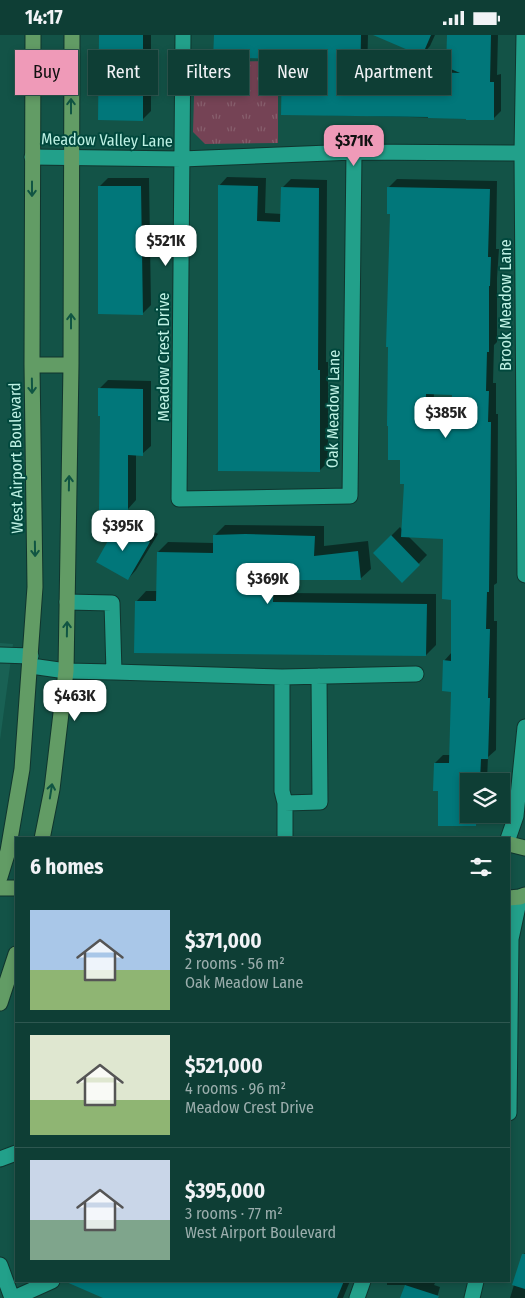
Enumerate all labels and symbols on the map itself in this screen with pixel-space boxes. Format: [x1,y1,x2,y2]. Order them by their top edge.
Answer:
one-way arrow [66,98,76,114]
pin: $371K [319,125,389,167]
street label: Meadow Valley Lane [41,129,173,151]
one-way arrow [27,180,37,196]
pin: $521K [131,225,201,267]
street label: Brook Meadow Lane [496,239,515,371]
street label: Meadow Crest Drive [154,292,173,421]
one-way arrow [66,313,76,330]
street label: Oak Meadow Lane [322,350,344,468]
one-way arrow [27,378,37,394]
street label: West Airport Boulevard [5,382,27,534]
pin: $385K [411,397,481,439]
one-way arrow [64,476,74,492]
pin: $395K [88,509,158,552]
one-way arrow [30,540,40,556]
pin: $369K [233,563,303,605]
one-way arrow [62,621,72,638]
pin: $463K [40,679,110,722]
one-way arrow [46,783,56,799]

